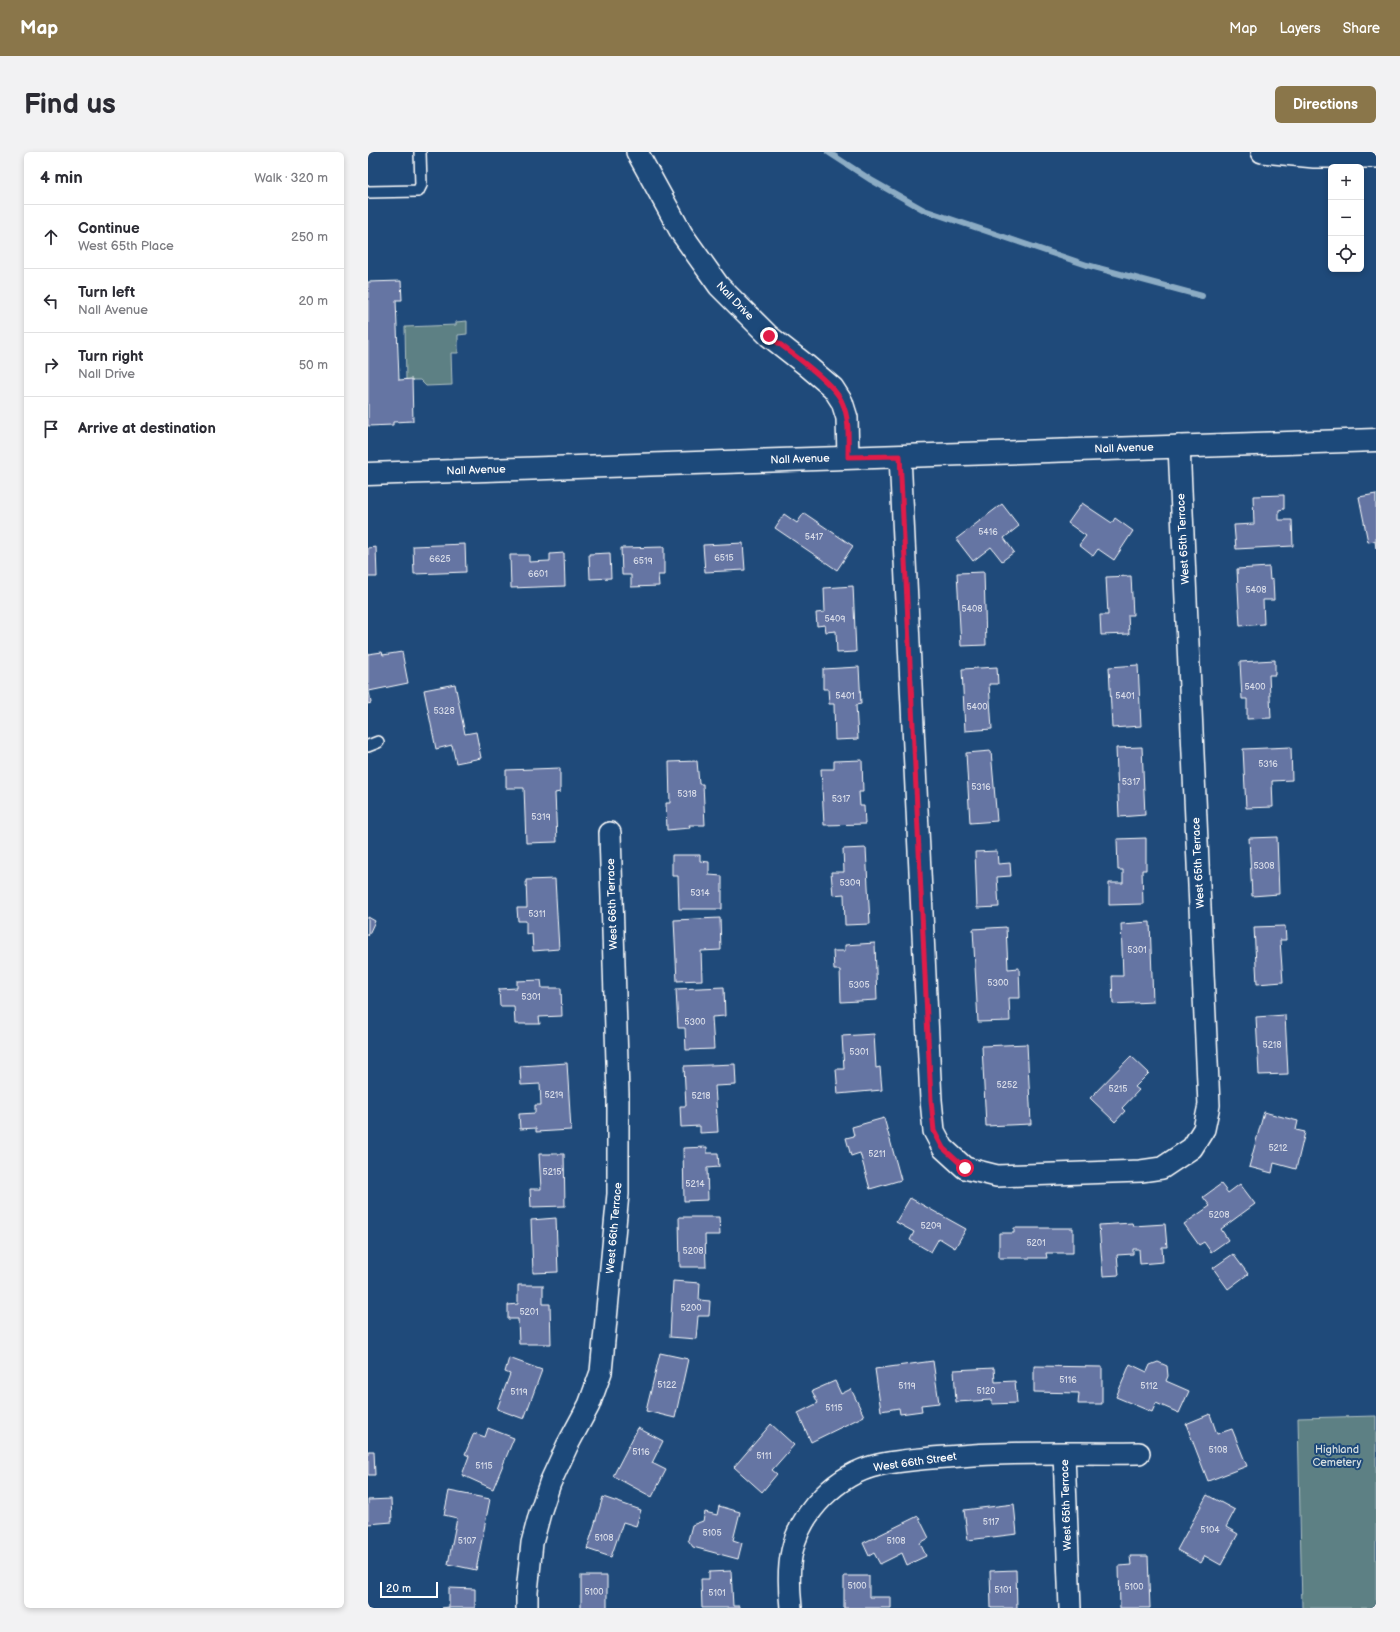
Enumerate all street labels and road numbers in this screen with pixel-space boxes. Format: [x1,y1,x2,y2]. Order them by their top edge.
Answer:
street label: Nall Drive [714,279,757,323]
street label: Nall Avenue [1094,440,1154,456]
street label: Nall Avenue [770,451,830,467]
street label: Nall Avenue [446,462,506,478]
street label: West 65th Terrace [1174,493,1192,585]
street label: West 65th Terrace [1189,817,1207,909]
street label: West 66th Terrace [604,858,620,950]
street label: West 66th Terrace [604,1181,625,1274]
street label: West 66th Street [873,1450,958,1474]
street label: West 65th Terrace [1058,1459,1074,1551]

